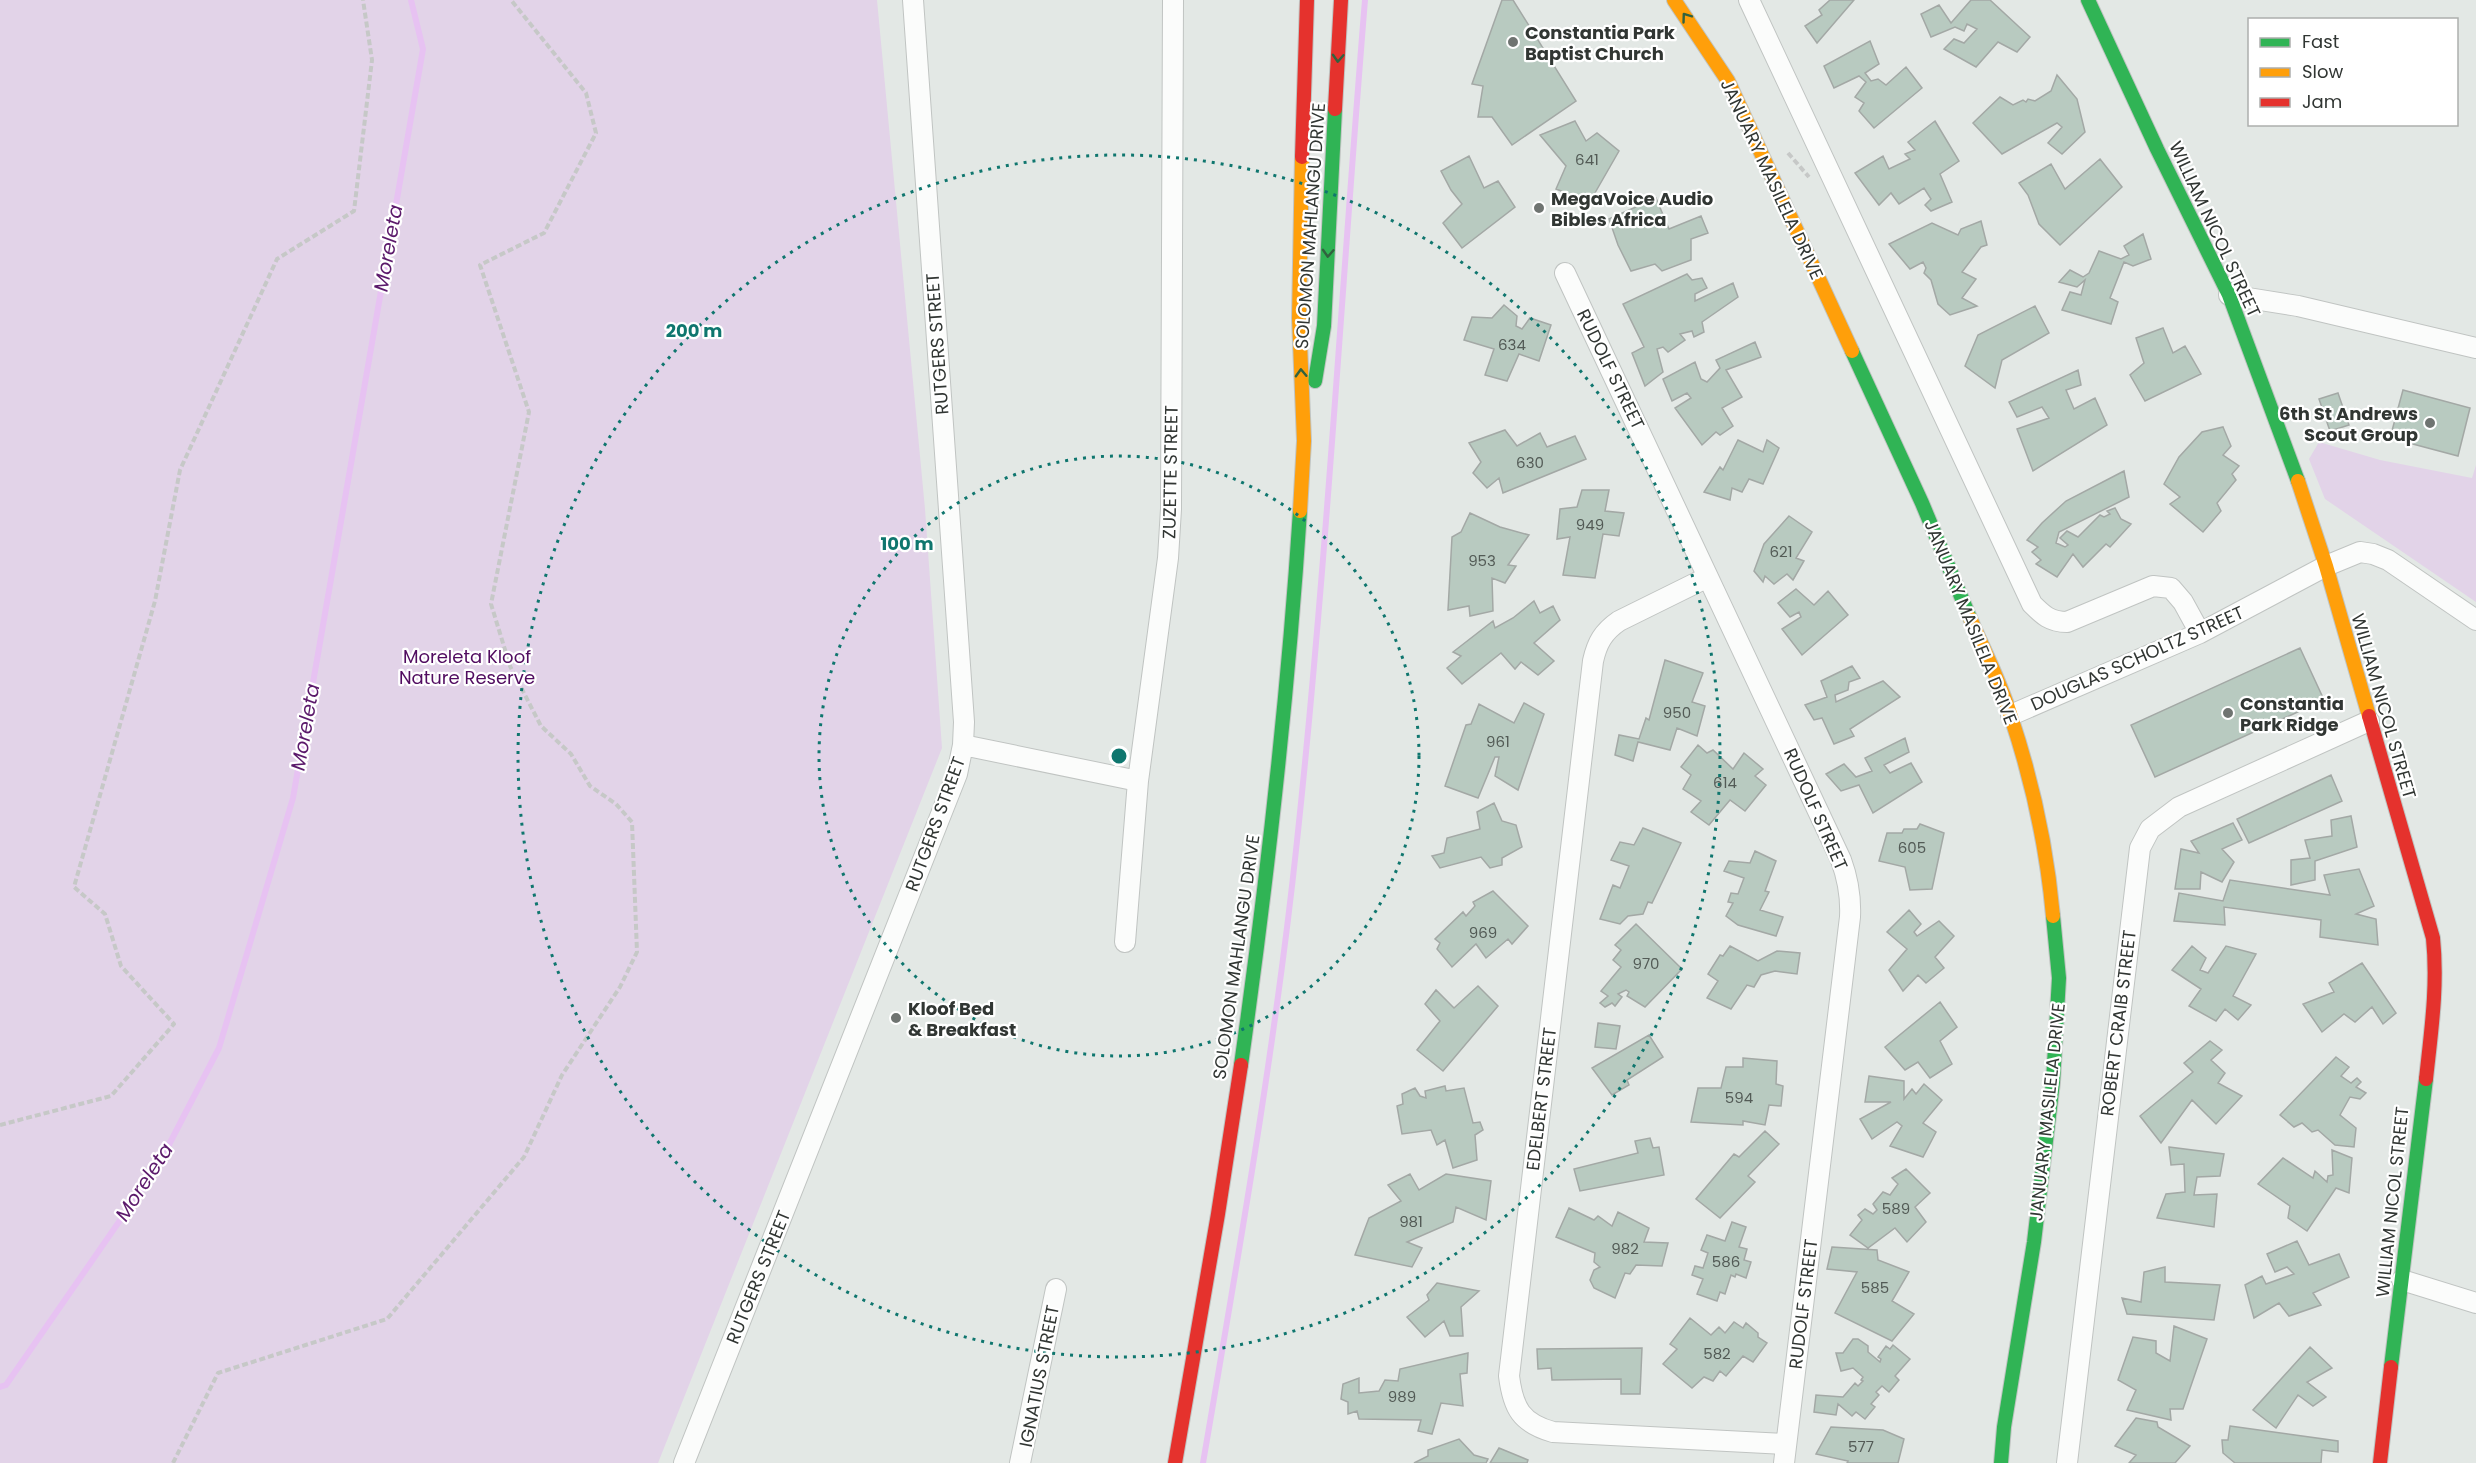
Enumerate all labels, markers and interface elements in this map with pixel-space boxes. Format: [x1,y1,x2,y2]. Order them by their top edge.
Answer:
one-way arrow [1682,13,1693,24]
legend [2248,18,2458,126]
place label: Constantia Park Baptist Church [1525,20,1676,66]
text: Fast [2302,29,2339,54]
marker: Constantia Park Baptist Church [1506,35,1520,49]
one-way arrow [1332,54,1345,63]
text: Slow [2302,59,2344,84]
street label: JANUARY MASILELA DRIVE [1714,75,1830,283]
text: Jam [2302,89,2342,114]
street label: SOLOMON MAHLANGU DRIVE [1289,102,1331,350]
street label: WILLIAM NICOL STREET [2163,137,2267,321]
house number: 641 [1575,149,1599,170]
place label: MegaVoice Audio Bibles Africa [1551,186,1713,232]
marker: MegaVoice Audio Bibles Africa [1532,201,1546,215]
water label: Moreleta [367,202,409,294]
one-way arrow [1321,249,1334,258]
street label: RUTGERS STREET [920,272,954,416]
street label: RUDOLF STREET [1571,305,1651,434]
text: 200 m [666,318,722,343]
house number: 634 [1498,334,1526,355]
one-way arrow [1295,369,1307,378]
place label: 6th St Andrews Scout Group [2279,401,2418,447]
street label: ZUZETTE STREET [1156,405,1184,539]
marker: 6th St Andrews Scout Group [2423,416,2437,430]
house number: 630 [1516,452,1544,473]
house number: 949 [1576,514,1604,535]
street label: JANUARY MASILELA DRIVE [1918,516,2024,728]
text: 100 m [880,531,934,556]
house number: 621 [1770,541,1792,562]
house number: 953 [1468,550,1496,571]
street label: DOUGLAS SCHOLTZ STREET [2026,600,2248,716]
street label: WILLIAM NICOL STREET [2346,610,2422,802]
park label: Moreleta Kloof Nature Reserve [399,644,535,690]
water label: Moreleta [284,681,326,773]
place label: Constantia Park Ridge [2240,691,2344,737]
house number: 950 [1663,702,1691,723]
marker: Constantia Park Ridge [2221,706,2235,720]
house number: 961 [1486,731,1510,752]
street label: RUDOLF STREET [1778,744,1854,874]
centre of rings [1109,746,1129,766]
street label: RUTGERS STREET [899,753,971,895]
house number: 614 [1713,772,1737,793]
street label: SOLOMON MAHLANGU DRIVE [1206,833,1266,1081]
house number: 605 [1898,837,1926,858]
house number: 969 [1469,922,1497,943]
street label: ROBERT CRAIB STREET [2094,928,2142,1118]
house number: 970 [1632,953,1660,974]
place label: Kloof Bed & Breakfast [908,996,1016,1042]
street label: JANUARY MASILELA DRIVE [2023,1002,2071,1222]
marker: Kloof Bed & Breakfast [889,1011,903,1025]
street label: EDELBERT STREET [1520,1026,1562,1172]
house number: 594 [1725,1087,1753,1108]
street label: WILLIAM NICOL STREET [2370,1105,2414,1299]
water label: Moreleta [108,1137,180,1227]
house number: 589 [1882,1198,1910,1219]
street label: RUTGERS STREET [720,1206,796,1347]
house number: 981 [1399,1211,1423,1232]
street label: RUDOLF STREET [1783,1237,1823,1371]
house number: 982 [1611,1238,1639,1259]
house number: 586 [1712,1251,1740,1272]
house number: 585 [1861,1277,1889,1298]
street label: IGNATIUS STREET [1013,1303,1065,1449]
house number: 582 [1703,1343,1731,1364]
house number: 989 [1388,1386,1416,1407]
house number: 577 [1848,1436,1874,1457]

